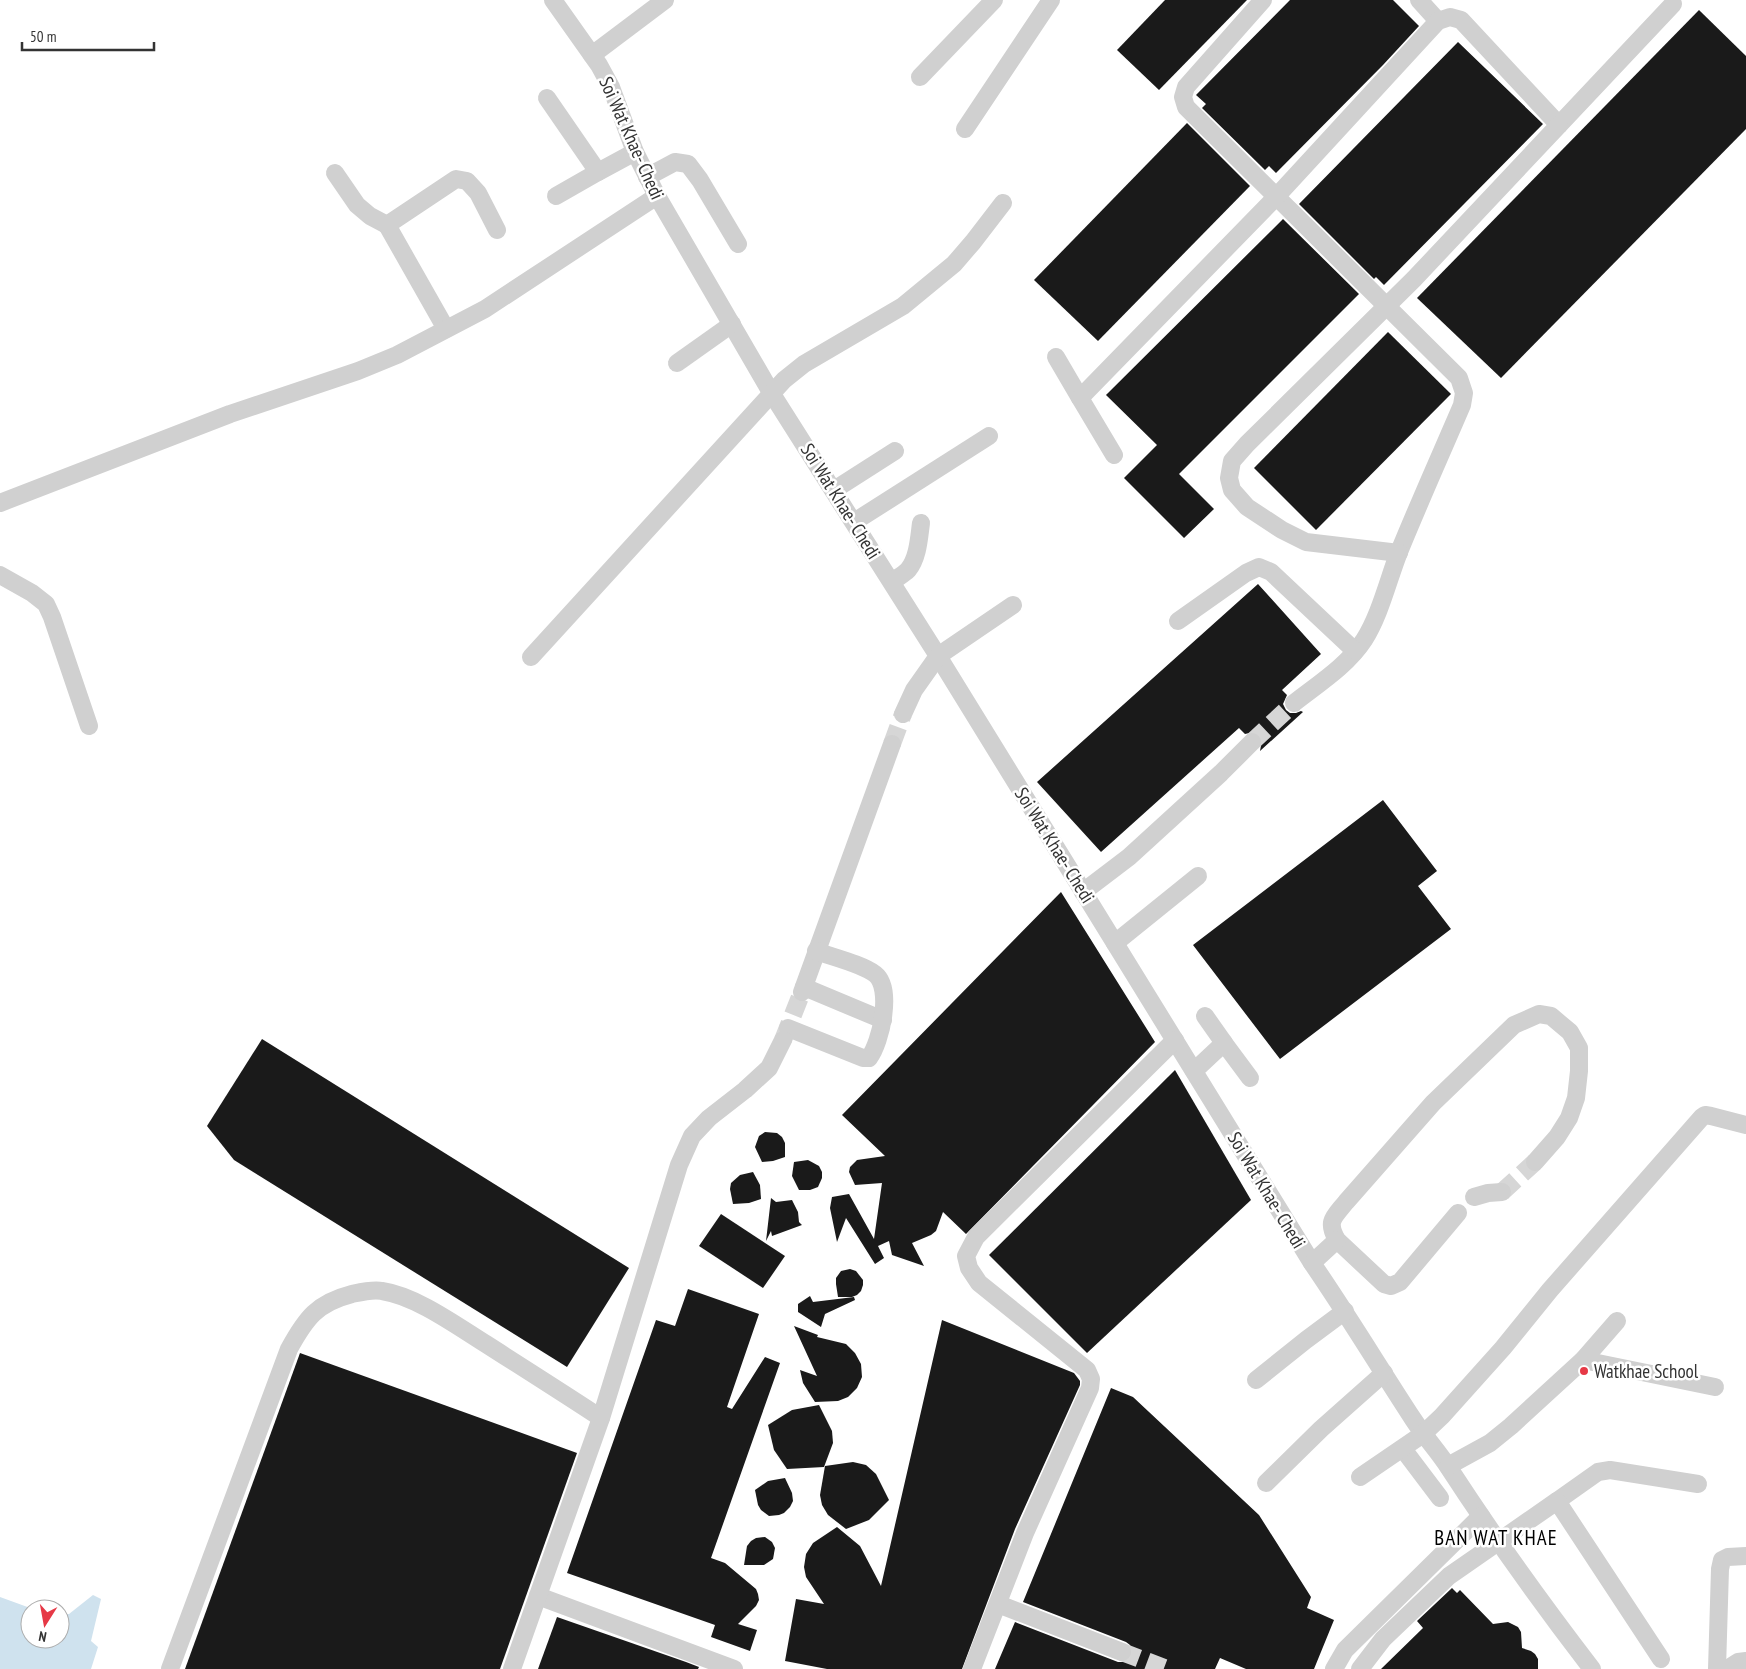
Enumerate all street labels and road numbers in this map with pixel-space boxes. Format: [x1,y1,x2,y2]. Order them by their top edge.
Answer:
street label: Soi Wat Khae- Chedi [594,73,670,203]
street label: Soi Wat Khae- Chedi [796,439,886,563]
street label: Soi Wat Khae- Chedi [1010,783,1100,907]
street label: Soi Wat Khae- Chedi [1223,1127,1311,1253]

